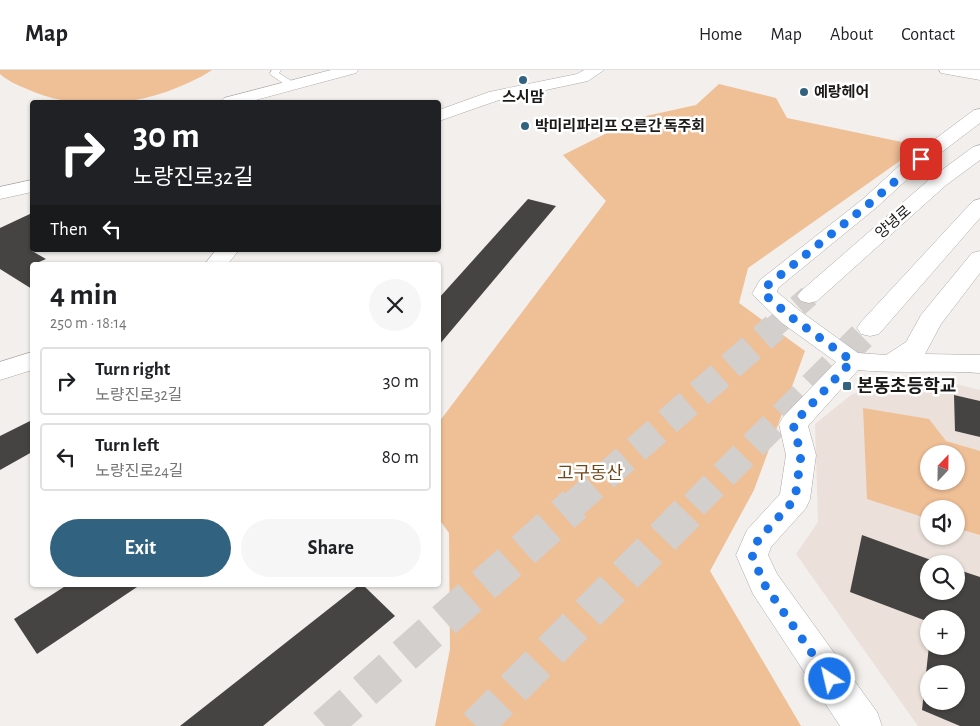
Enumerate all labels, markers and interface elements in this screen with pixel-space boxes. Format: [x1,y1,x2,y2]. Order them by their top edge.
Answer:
text: Map [25,22,68,46]
text: Home [699,26,742,44]
text: Map [770,26,802,44]
text: About [830,26,873,44]
text: Contact [901,26,955,44]
marker: 스시맘 [517,74,529,86]
place label: 예랑헤어 [814,84,869,100]
marker: 예랑헤어 [798,86,810,98]
place label: 스시맘 [502,89,544,105]
place label: 박미리파리프 오른간 독주회 [535,118,705,134]
text: 30 m [133,119,200,154]
icon: right [50,120,115,185]
marker: 박미리파리프 오른간 독주회 [519,120,531,132]
pin [900,138,942,180]
icon: arrive [907,145,935,173]
text: 노량진로32길 [133,166,253,188]
street label: 양녕로 [872,202,914,242]
icon: left [98,215,126,243]
text: Then [50,220,88,239]
button: close [369,279,421,331]
text: 4 min [50,280,118,310]
text: 250 m · 18:14 [50,315,127,331]
text: Turn right [95,360,170,379]
icon: right [52,367,80,395]
text: 30 m [383,372,419,391]
place label: 본동초등학교 [857,376,956,396]
marker: 본동초등학교 [841,380,853,392]
text: 노량진로32길 [95,387,182,403]
text: Turn left [95,436,159,455]
icon: left [52,443,80,471]
north arrow [920,445,965,490]
map controls [920,445,965,710]
text: 80 m [382,448,419,467]
text: 노량진로24길 [95,463,184,479]
park label: 고구동산 [557,464,623,483]
button: sound [920,500,965,545]
button: Exit [50,519,231,577]
button: Share [241,519,421,577]
button: search [920,555,965,600]
button: + [920,610,965,655]
position arrow [803,652,855,704]
button: − [920,665,965,710]

